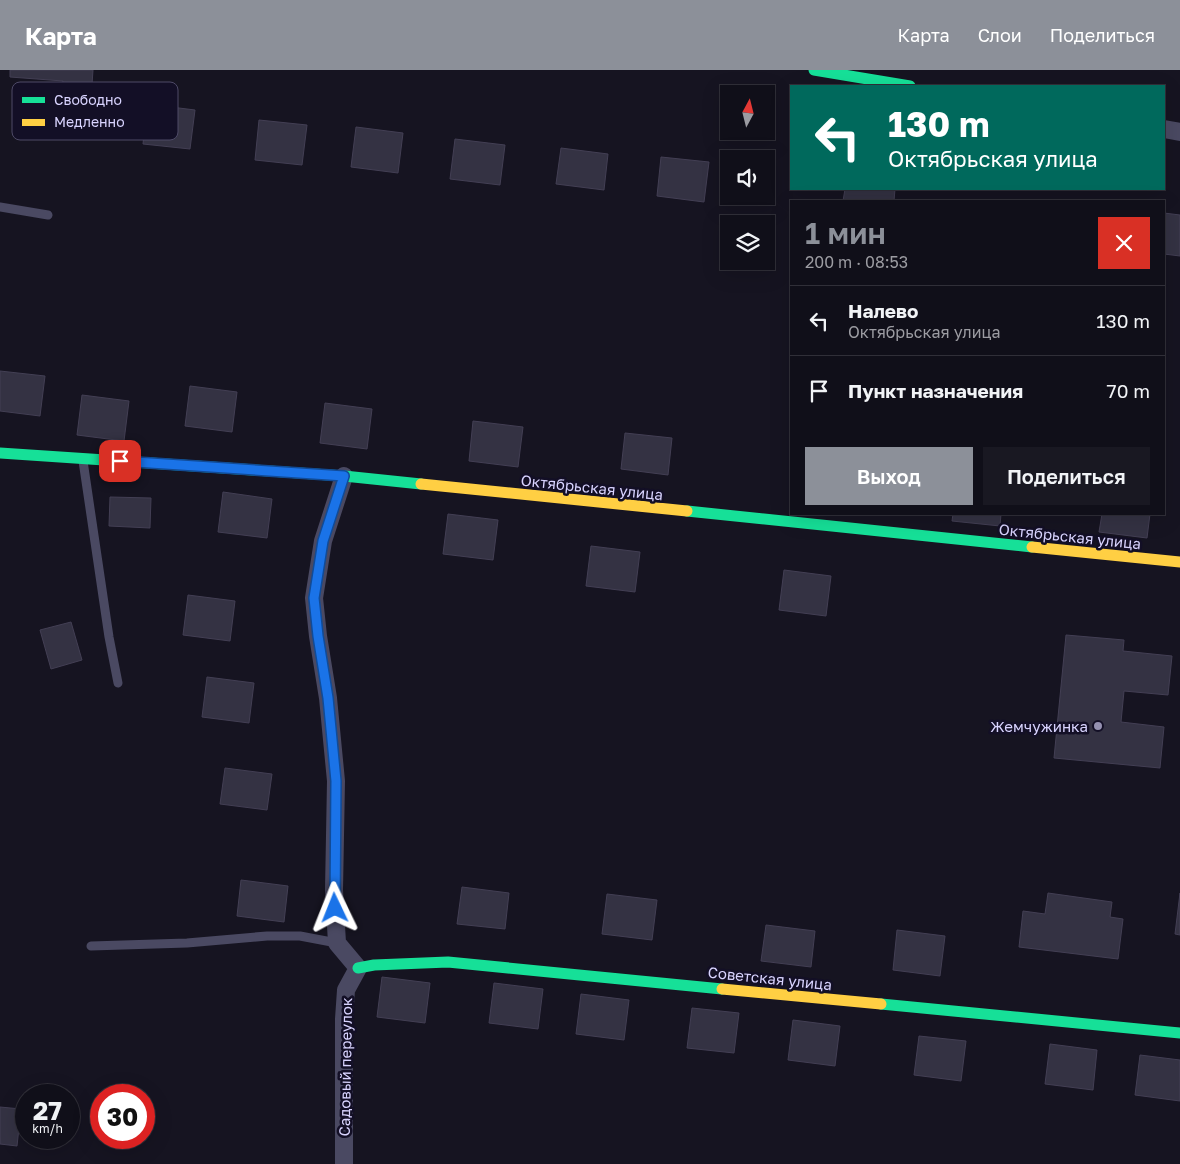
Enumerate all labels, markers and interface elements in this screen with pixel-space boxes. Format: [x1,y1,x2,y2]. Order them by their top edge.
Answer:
text: Карта [25,21,97,50]
text: Карта [898,24,950,46]
text: Слои [978,24,1022,46]
text: Поделиться [1050,24,1155,46]
legend [12,82,178,140]
north arrow [720,85,775,140]
map controls [720,85,775,270]
text: Свободно [54,91,122,108]
text: 130 m [888,103,990,145]
icon: left [805,105,870,170]
text: Медленно [54,113,125,130]
text: Октябрьская улица [888,145,1098,172]
button: sound [720,150,775,205]
button: layers [720,215,775,270]
text: 1 мин [805,215,886,251]
button: close [1098,217,1150,269]
text: 200 m · 08:53 [805,252,908,272]
text: Налево [848,299,918,322]
icon: left [805,307,833,335]
text: 130 m [1096,309,1150,332]
text: Октябрьская улица [848,322,1001,342]
icon: arrive [805,377,833,405]
text: Пункт назначения [848,379,1023,402]
text: 70 m [1107,379,1150,402]
pin [99,440,141,482]
icon: arrive [106,447,134,475]
button: Выход [805,447,973,505]
button: Поделиться [983,447,1150,505]
street label: Октябрьская улица [520,471,664,503]
street label: Октябрьская улица [998,520,1142,552]
place label: Жемчужинка [990,717,1088,735]
marker: Жемчужинка [1092,720,1104,732]
position arrow [308,881,360,933]
street label: Советская улица [707,963,833,993]
street label: Садовый переулок [335,997,355,1137]
speed limit sign: 30 [90,1084,155,1149]
text: 27 [33,1095,62,1126]
text: km/h [32,1121,63,1136]

